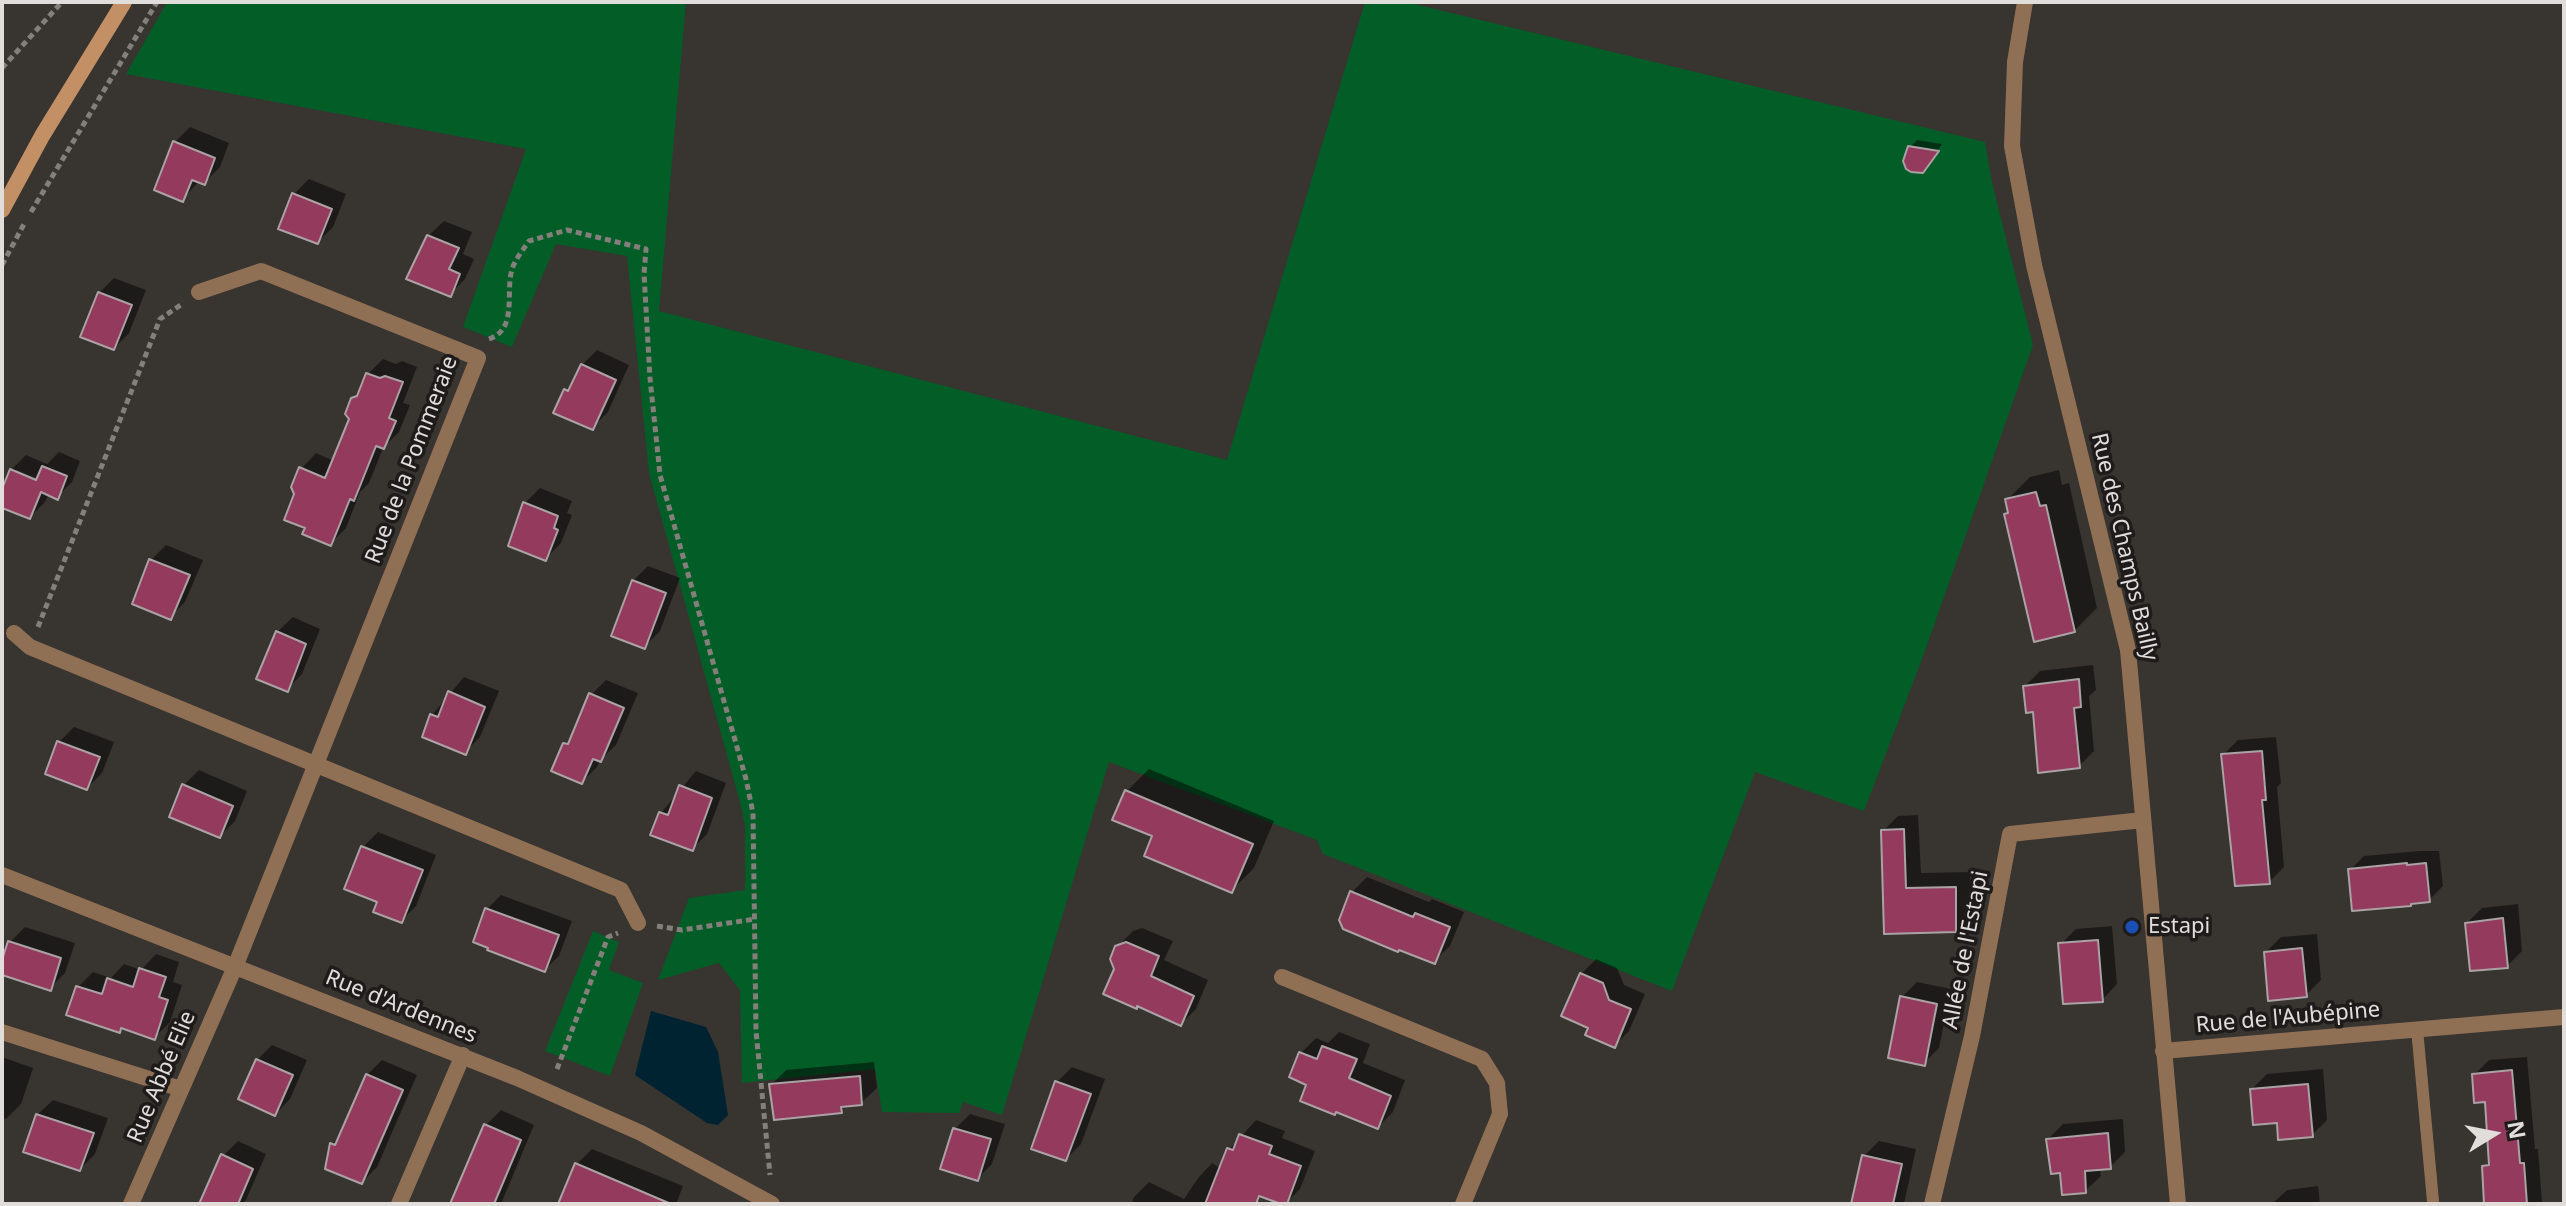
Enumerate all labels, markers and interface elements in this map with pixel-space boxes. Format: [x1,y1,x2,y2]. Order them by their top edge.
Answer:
street label: Rue de la Pommeraie [360,353,464,567]
street label: Rue des Champs Bailly [2085,431,2163,663]
street label: Allée de l'Estapi [1938,869,1994,1031]
place label: Estapi [2148,914,2210,940]
marker: Estapi [2123,918,2141,936]
street label: Rue d'Ardennes [321,965,481,1049]
street label: Rue de l'Aubépine [2195,997,2381,1039]
street label: Rue Abbé Elie [122,1007,202,1147]
north arrow [2454,1094,2534,1174]
text: N [2501,1118,2534,1141]

